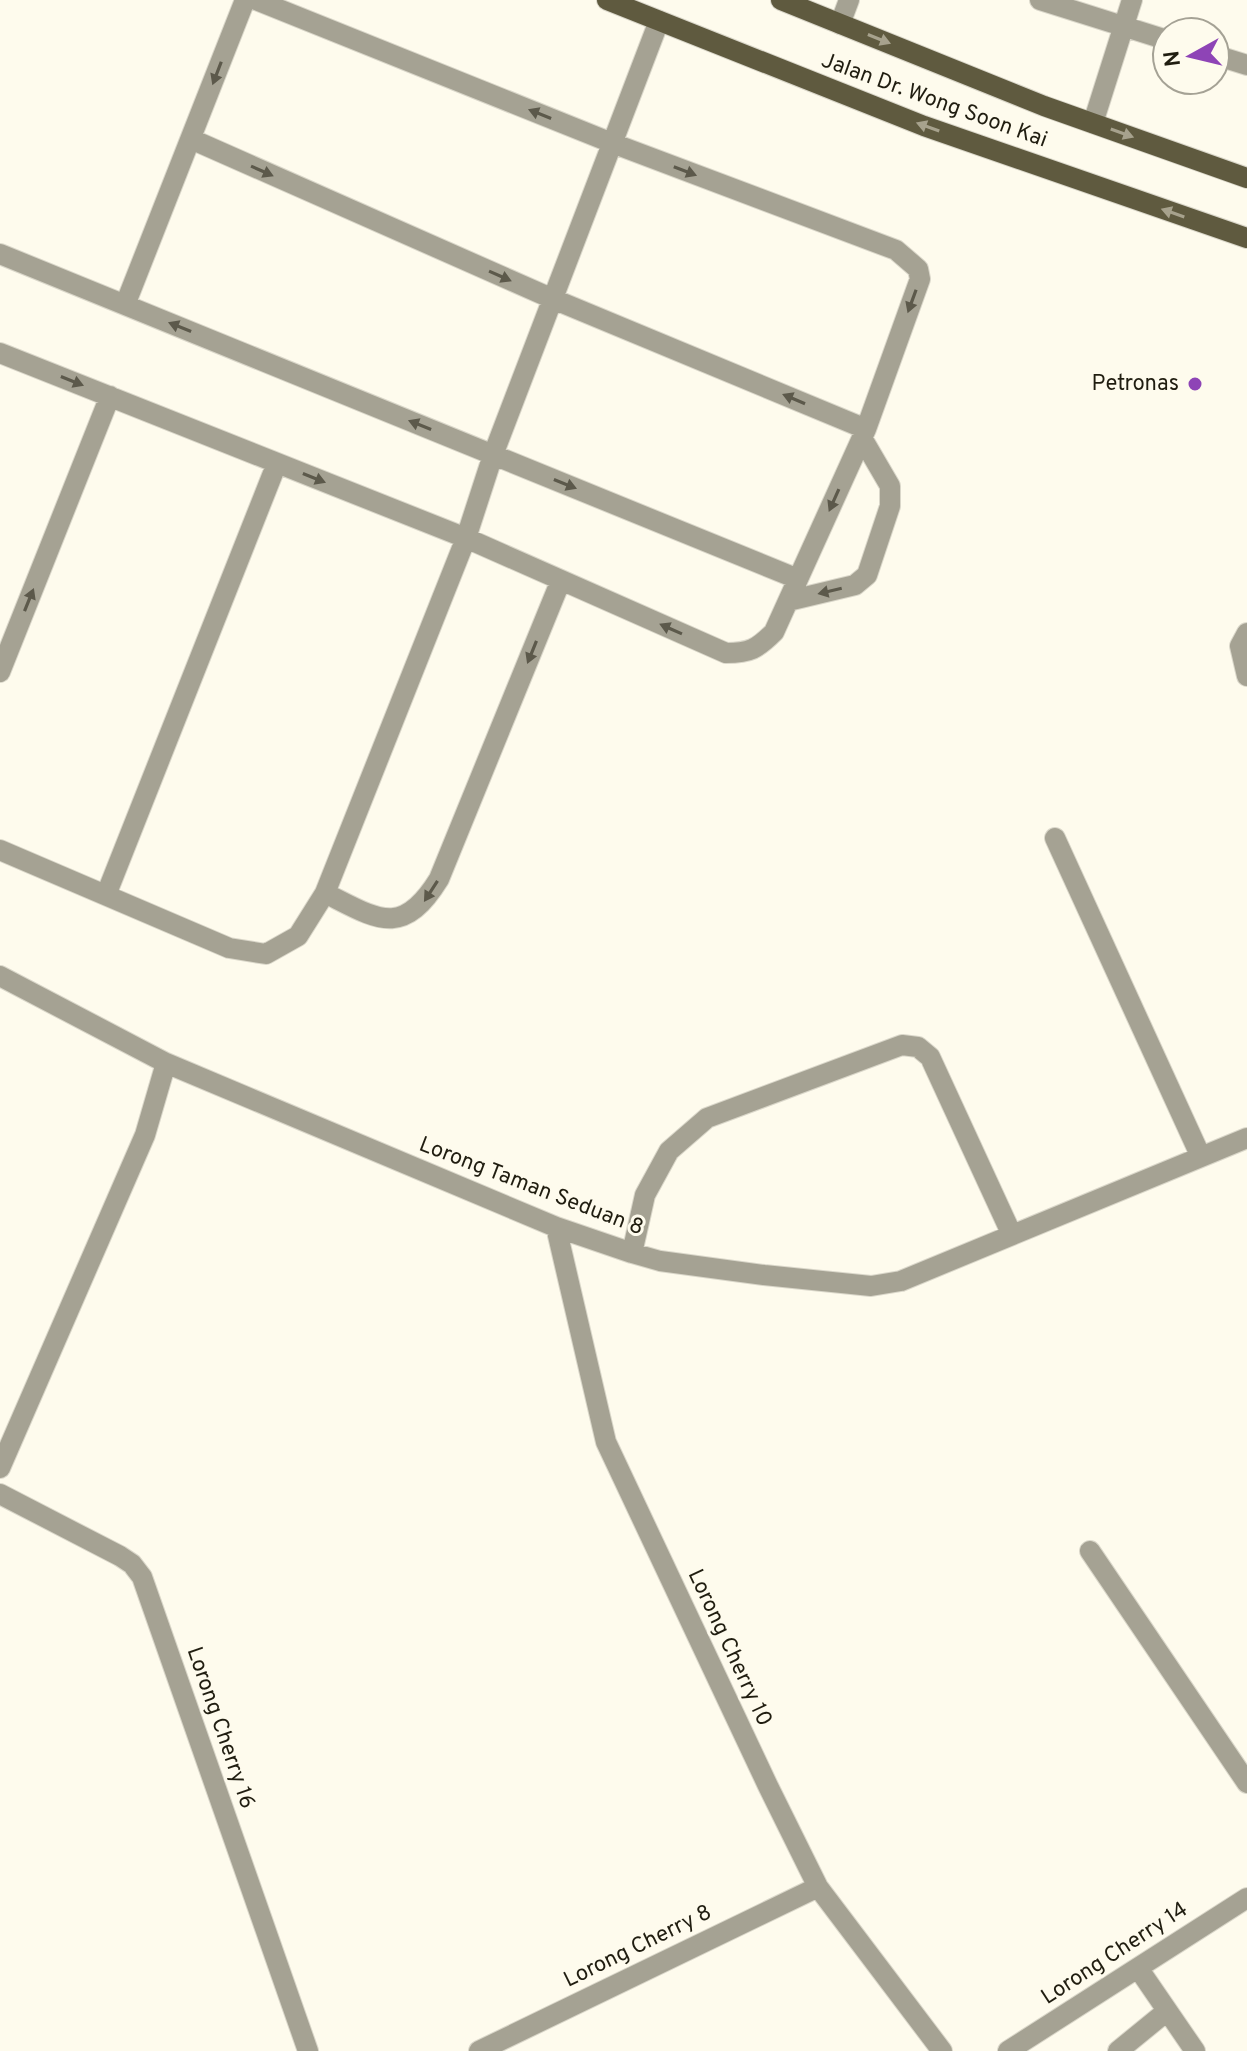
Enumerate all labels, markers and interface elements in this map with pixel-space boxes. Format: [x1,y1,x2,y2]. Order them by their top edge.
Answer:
north arrow [1151,16,1231,96]
one-way arrow [867,33,891,46]
street label: Jalan Dr. Wong Soon Kai [817,48,1051,154]
text: N [1159,49,1188,68]
one-way arrow [210,61,223,85]
one-way arrow [528,108,552,121]
one-way arrow [916,120,940,133]
one-way arrow [1110,128,1134,140]
one-way arrow [250,164,274,177]
one-way arrow [673,165,697,178]
one-way arrow [1161,206,1185,218]
one-way arrow [488,269,512,282]
one-way arrow [905,290,918,314]
one-way arrow [168,320,192,333]
place label: Petronas [1091,371,1179,398]
one-way arrow [60,375,84,388]
marker: Petronas [1186,375,1204,393]
one-way arrow [782,392,806,405]
one-way arrow [409,419,432,432]
one-way arrow [302,472,326,485]
one-way arrow [553,478,577,491]
one-way arrow [827,488,840,512]
one-way arrow [818,585,843,598]
one-way arrow [23,588,36,612]
one-way arrow [659,622,683,635]
one-way arrow [525,640,538,664]
one-way arrow [424,880,438,902]
street label: Lorong Taman Seduan 8 [415,1132,647,1242]
street label: Lorong Cherry 10 [681,1565,777,1731]
street label: Lorong Cherry 16 [180,1644,260,1812]
street label: Lorong Cherry 14 [1037,1897,1193,2011]
street label: Lorong Cherry 8 [560,1899,716,1995]

